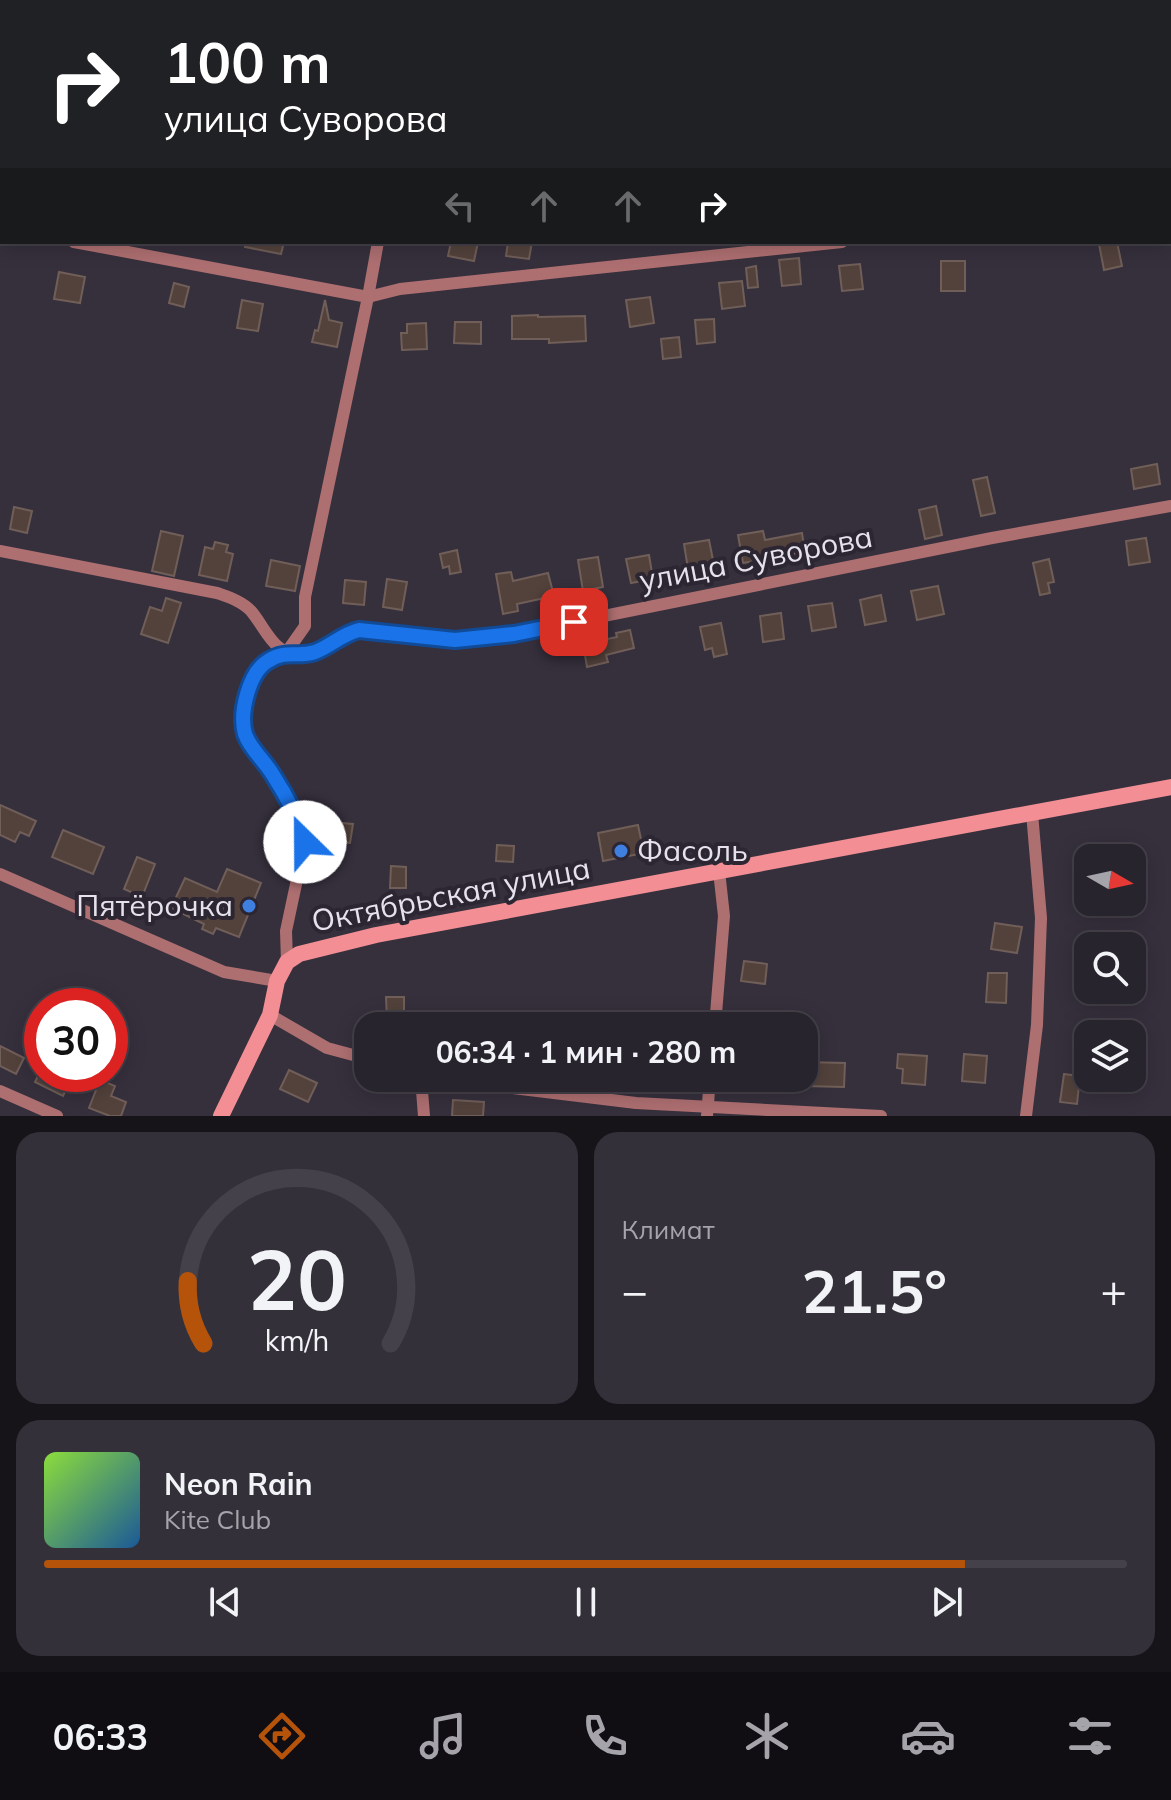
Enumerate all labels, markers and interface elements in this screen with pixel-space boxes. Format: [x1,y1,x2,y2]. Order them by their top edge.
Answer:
text: 100 m [164,27,331,97]
icon: right [32,32,136,136]
text: улица Суворова [164,96,448,141]
icon: left [438,184,482,228]
icon: ahead [522,184,566,228]
icon: ahead [606,184,650,228]
icon: right [690,184,734,228]
street label: улица Суворова [636,517,875,599]
pin [540,588,608,656]
icon: arrive [552,600,596,644]
position arrow [263,800,347,884]
place label: Фасоль [637,831,748,869]
marker: Фасоль [612,842,630,860]
north arrow [1074,844,1146,916]
map controls [1074,844,1146,1092]
street label: Октябрьская улица [308,848,593,940]
place label: Пятёрочка [76,886,233,924]
marker: Пятёрочка [240,897,258,915]
button: search [1074,932,1146,1004]
speed limit sign: 30 [24,988,128,1092]
button: layers [1074,1020,1146,1092]
text: 06:34 · 1 мин · 280 m [436,1033,736,1071]
text: Климат [622,1213,715,1246]
text: 20 [247,1226,347,1331]
text: 21.5° [801,1253,947,1328]
text: − [622,1263,648,1318]
text: + [1101,1263,1127,1318]
text: km/h [264,1322,329,1358]
text: Neon Rain [164,1465,313,1503]
text: Kite Club [164,1503,271,1536]
icon: previous [203,1580,247,1624]
icon: pause [564,1580,608,1624]
icon: next [925,1580,969,1624]
icon: directions [254,1708,310,1764]
icon: music [415,1708,471,1764]
icon: phone [577,1708,633,1764]
icon: climate [739,1708,795,1764]
icon: car [900,1708,956,1764]
icon: filters [1062,1708,1118,1764]
text: 06:33 [53,1714,148,1759]

